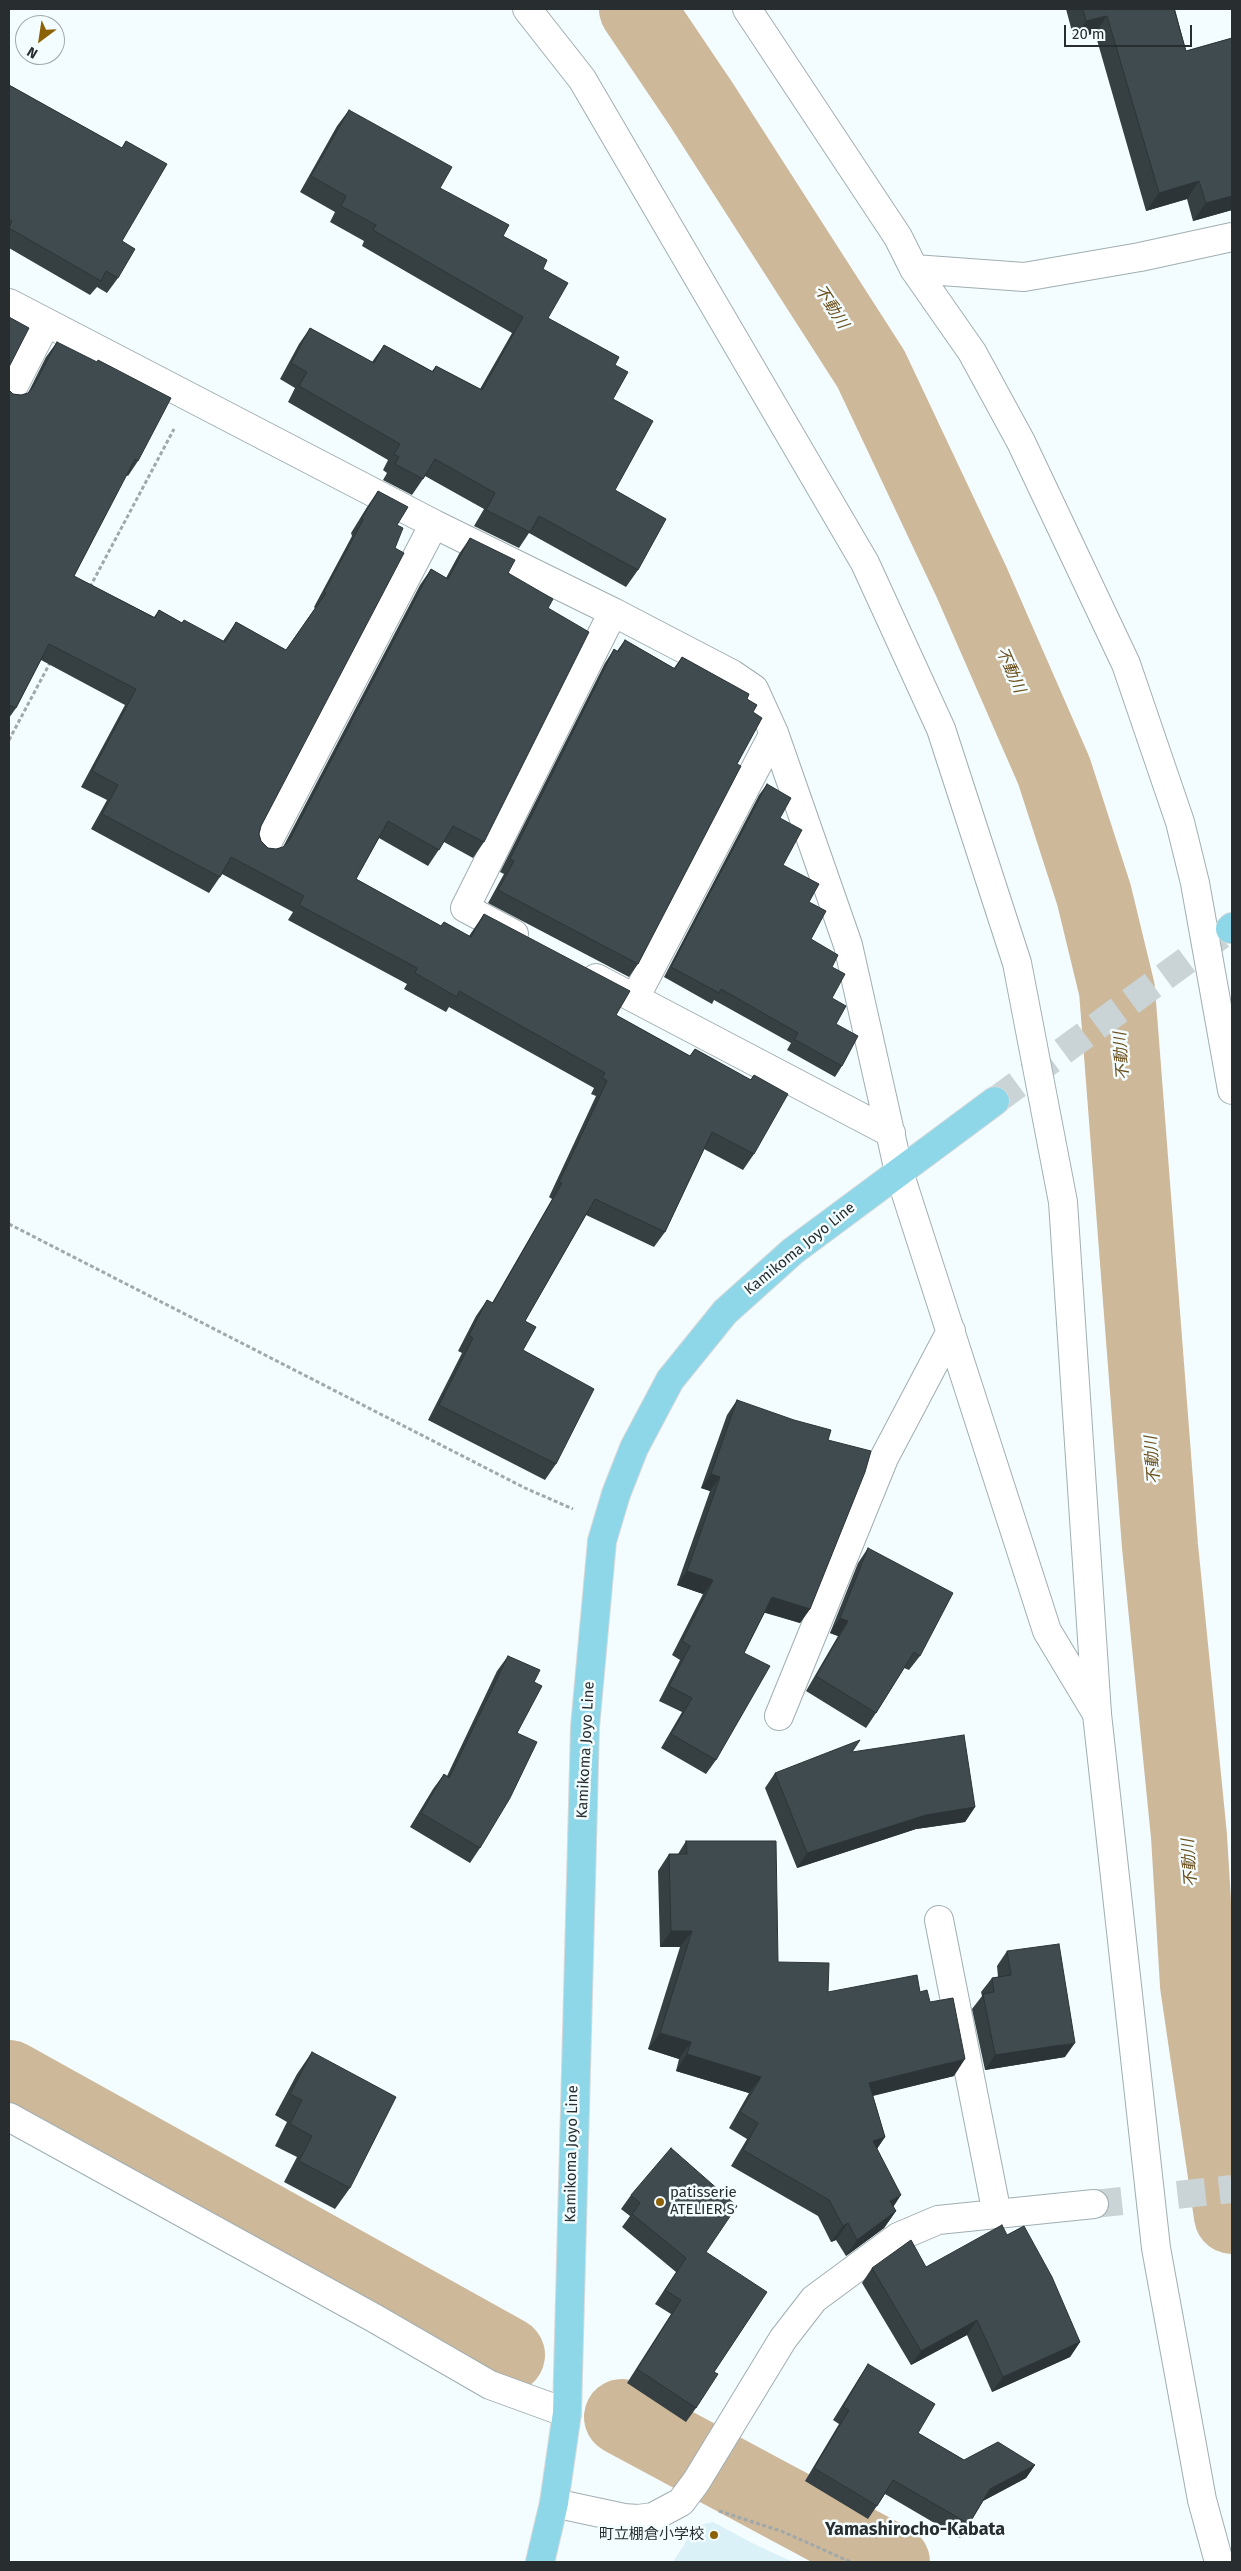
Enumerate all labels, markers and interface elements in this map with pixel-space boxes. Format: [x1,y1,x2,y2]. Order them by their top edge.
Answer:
north arrow [15,15,65,65]
scale bar [1066,15,1194,47]
text: 20 m [1072,25,1105,43]
text: N [24,43,41,62]
water label: 不動川 [810,282,852,332]
water label: 不動川 [991,644,1029,696]
water label: 不動川 [1111,1031,1133,1081]
street label: Kamikoma Joyo Line [741,1199,859,1299]
water label: 不動川 [1142,1435,1164,1485]
street label: Kamikoma Joyo Line [573,1681,599,1819]
water label: 不動川 [1179,1838,1201,1888]
street label: Kamikoma Joyo Line [562,2085,582,2223]
place label: patisserie ATELIER S [670,2184,737,2219]
marker: patisserie ATELIER S [654,2196,666,2208]
district label: Yamashirocho-Kabata [825,2519,1005,2541]
place label: 町立棚倉小学校 [599,2526,704,2544]
marker: 町立棚倉小学校 [708,2529,720,2541]

